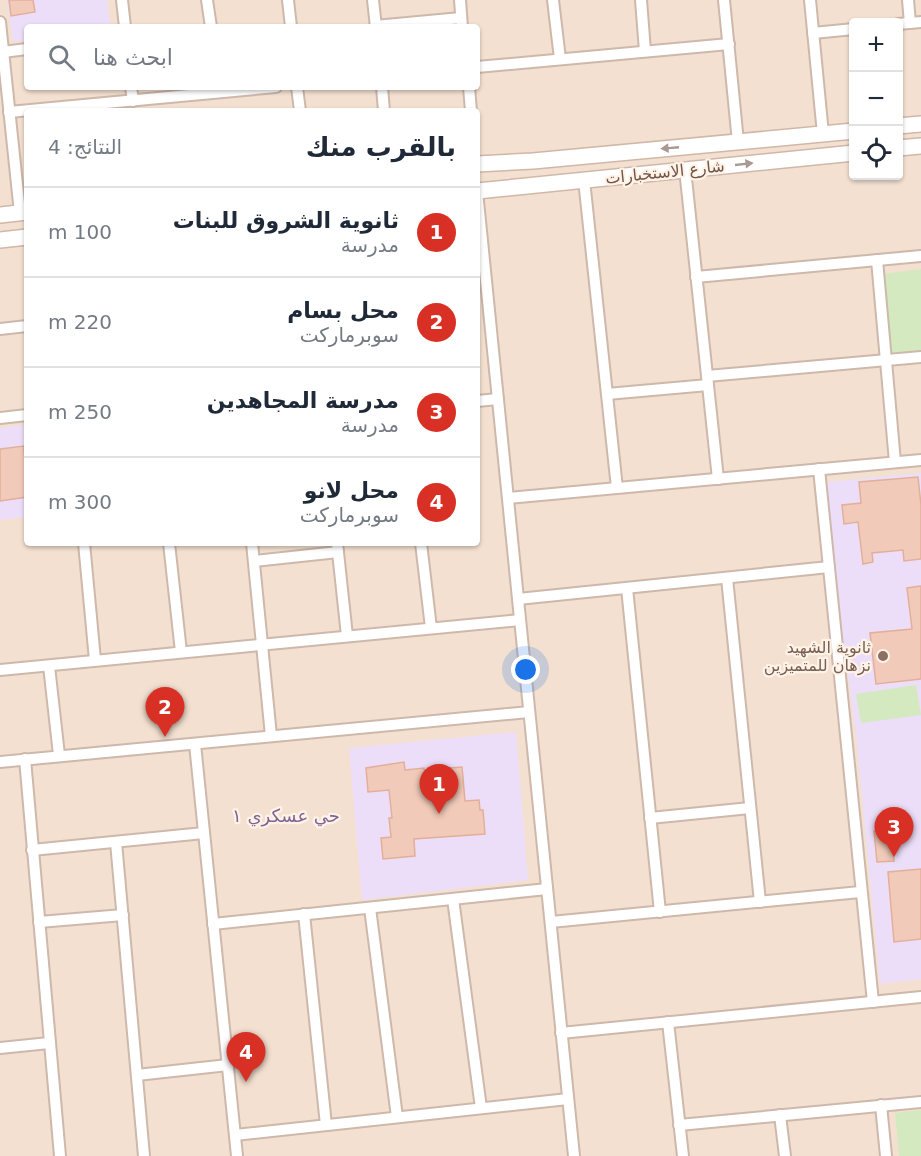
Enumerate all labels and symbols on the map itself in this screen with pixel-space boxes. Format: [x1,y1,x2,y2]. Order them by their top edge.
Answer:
one-way arrow [660,143,679,153]
street label: شارع الاستخبارات [604,156,726,189]
one-way arrow [735,159,754,169]
place label: ثانوية الشهيد نزهان للمتميزين [764,638,871,676]
marker: ثانوية الشهيد نزهان للمتميزين [876,649,890,663]
your location [511,655,540,684]
pin: 2 [146,688,184,737]
pin: 1 [420,764,458,814]
district label: حي عسكري ١ [232,805,340,827]
pin: 3 [874,808,914,857]
pin: 4 [226,1032,266,1082]

